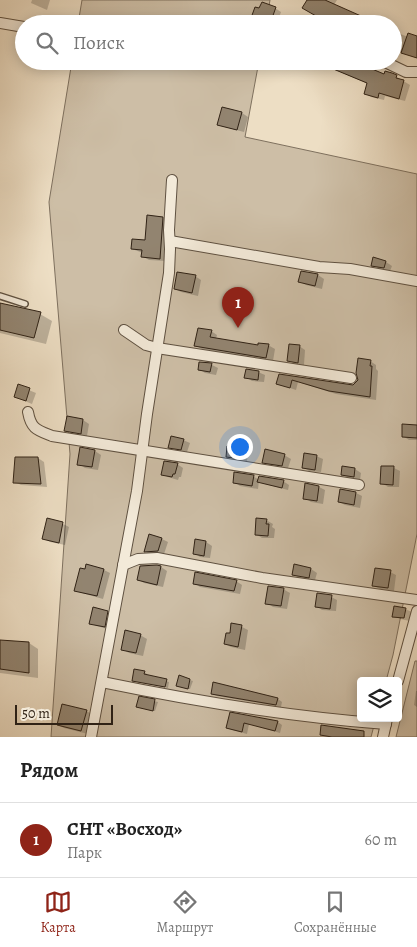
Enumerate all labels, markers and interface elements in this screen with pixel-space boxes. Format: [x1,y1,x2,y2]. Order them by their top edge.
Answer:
search box [15,15,402,70]
icon: search [33,29,61,57]
text: Поиск [73,30,125,56]
pin: 1 [222,287,254,328]
your location [227,434,253,460]
map controls [357,677,402,722]
button: layers [357,677,402,722]
scale bar [15,702,112,725]
text: 50 m [22,704,50,723]
text: Рядом [20,756,78,784]
text: СНТ «Восход» [67,816,182,842]
text: 1 [33,829,39,851]
text: 60 m [365,829,397,851]
text: Парк [67,842,102,864]
tab: Карта [40,888,76,937]
tab: Маршрут [157,888,213,937]
tab: Сохранённые [294,888,377,937]

